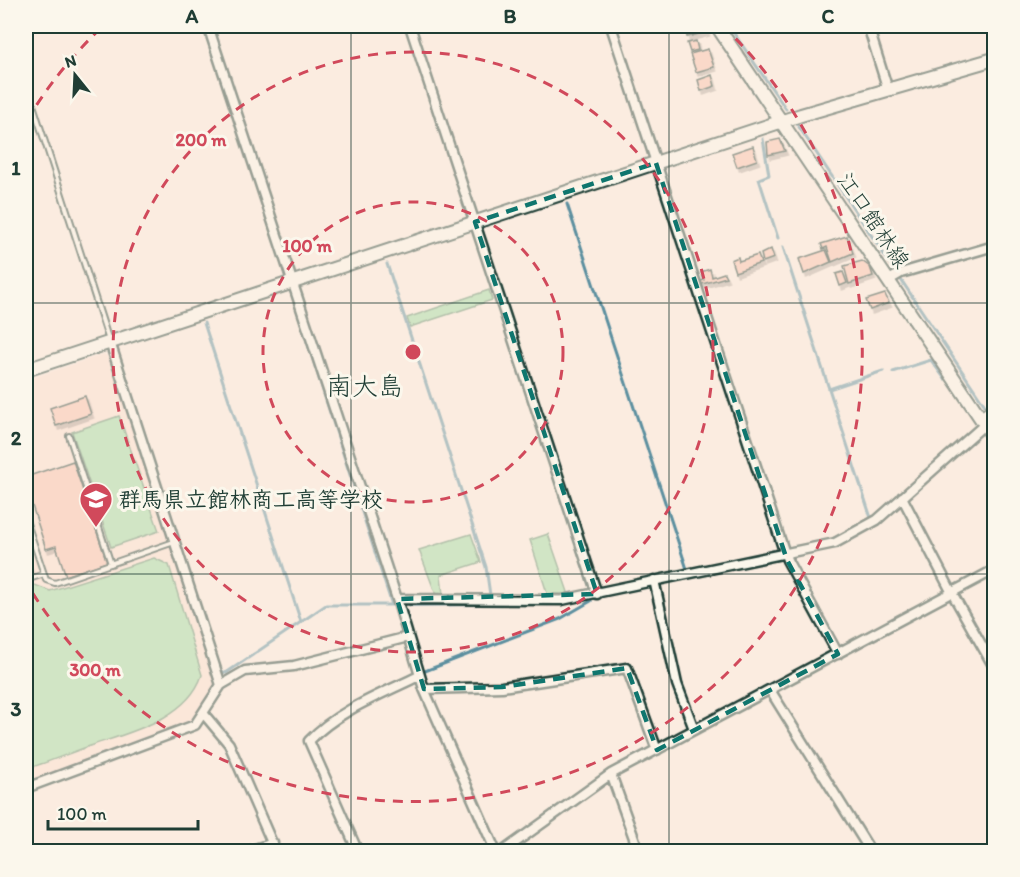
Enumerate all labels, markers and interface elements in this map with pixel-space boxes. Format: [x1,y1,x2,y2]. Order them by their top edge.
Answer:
text: A [185,4,199,28]
text: B [504,4,517,28]
text: C [822,4,835,28]
north arrow [45,45,105,105]
text: N [62,51,79,72]
text: 200 m [176,129,227,151]
text: 1 [11,156,21,180]
street label: 江口館林線 [832,167,916,273]
text: 100 m [282,235,333,257]
centre of rings [403,342,423,362]
district label: 南大島 [326,370,404,402]
text: 2 [11,426,22,450]
school or university icon: 群馬県立館林商工高等学校 [78,481,114,528]
place label: 群馬県立館林商工高等学校 [119,486,383,513]
text: 300 m [69,659,121,681]
text: 3 [11,697,22,721]
scale bar [48,793,198,831]
text: 100 m [57,803,107,825]

